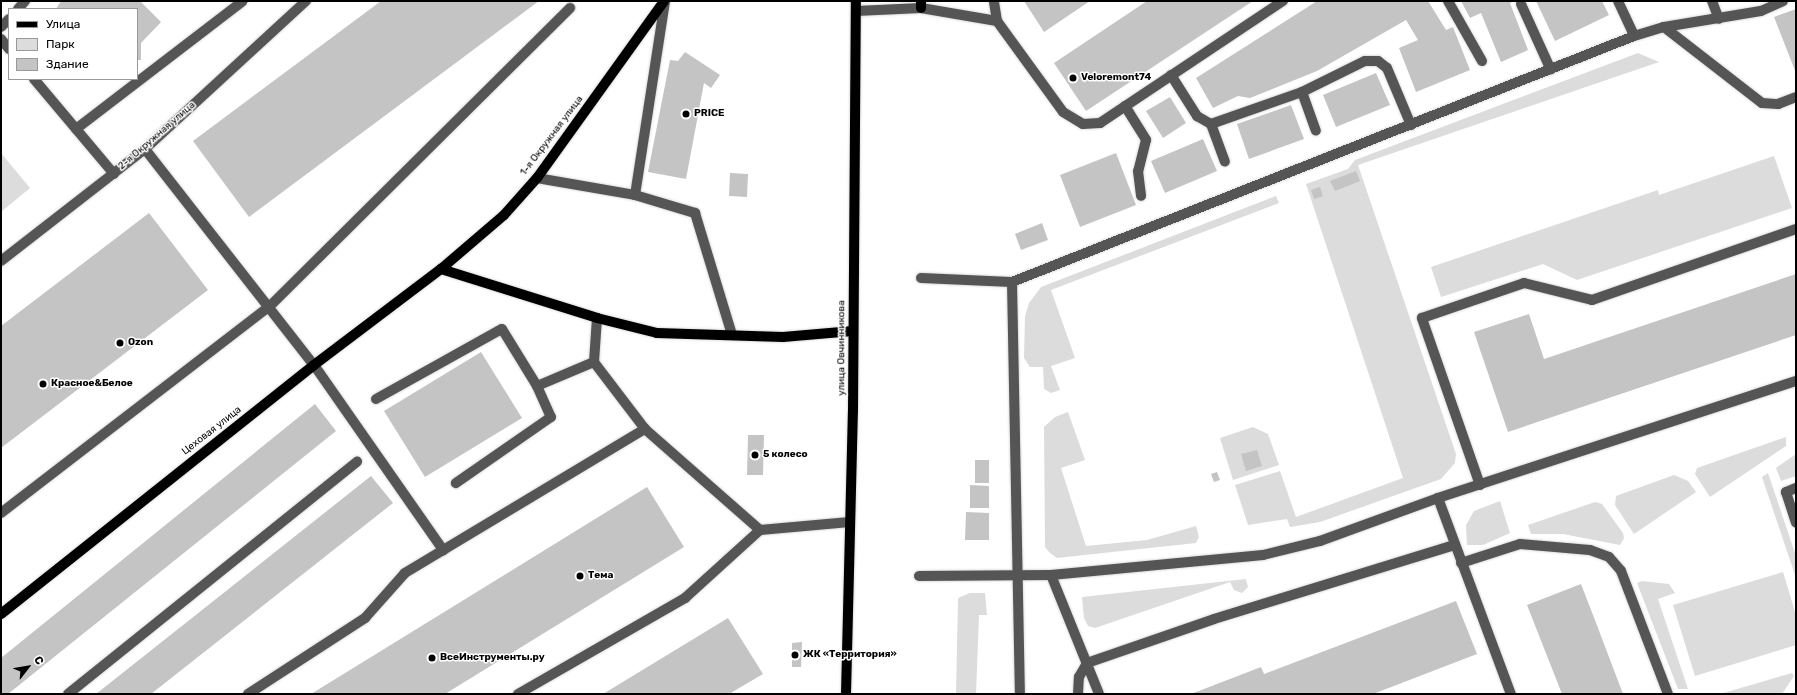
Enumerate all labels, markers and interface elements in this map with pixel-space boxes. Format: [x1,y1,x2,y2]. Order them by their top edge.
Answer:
legend [8,8,138,80]
text: Улица [46,17,80,31]
text: Парк [46,37,75,51]
text: Здание [46,57,89,71]
place label: Veloremont74 [1081,72,1151,84]
marker: Veloremont74 [1068,73,1078,83]
street label: 1-я Окружная улица [518,94,586,178]
street label: 2-я Окружная улица [116,99,198,173]
place label: PRICE [694,108,724,120]
marker: PRICE [681,109,691,119]
street label: улица Овчинникова [836,300,848,396]
place label: Ozon [128,337,153,349]
marker: Ozon [115,338,125,348]
place label: Красное&Белое [51,378,133,390]
marker: Красное&Белое [38,379,48,389]
street label: Цеховая улица [180,404,244,458]
place label: 5 колесо [763,449,808,461]
marker: 5 колесо [750,450,760,460]
place label: Тема [588,570,613,582]
marker: Тема [575,571,585,581]
north arrow [8,647,48,687]
place label: ЖК «Территория» [803,649,897,661]
marker: ЖК «Территория» [790,650,800,660]
place label: ВсеИнструменты.ру [440,652,545,664]
marker: ВсеИнструменты.ру [427,653,437,663]
text: С [31,654,46,667]

